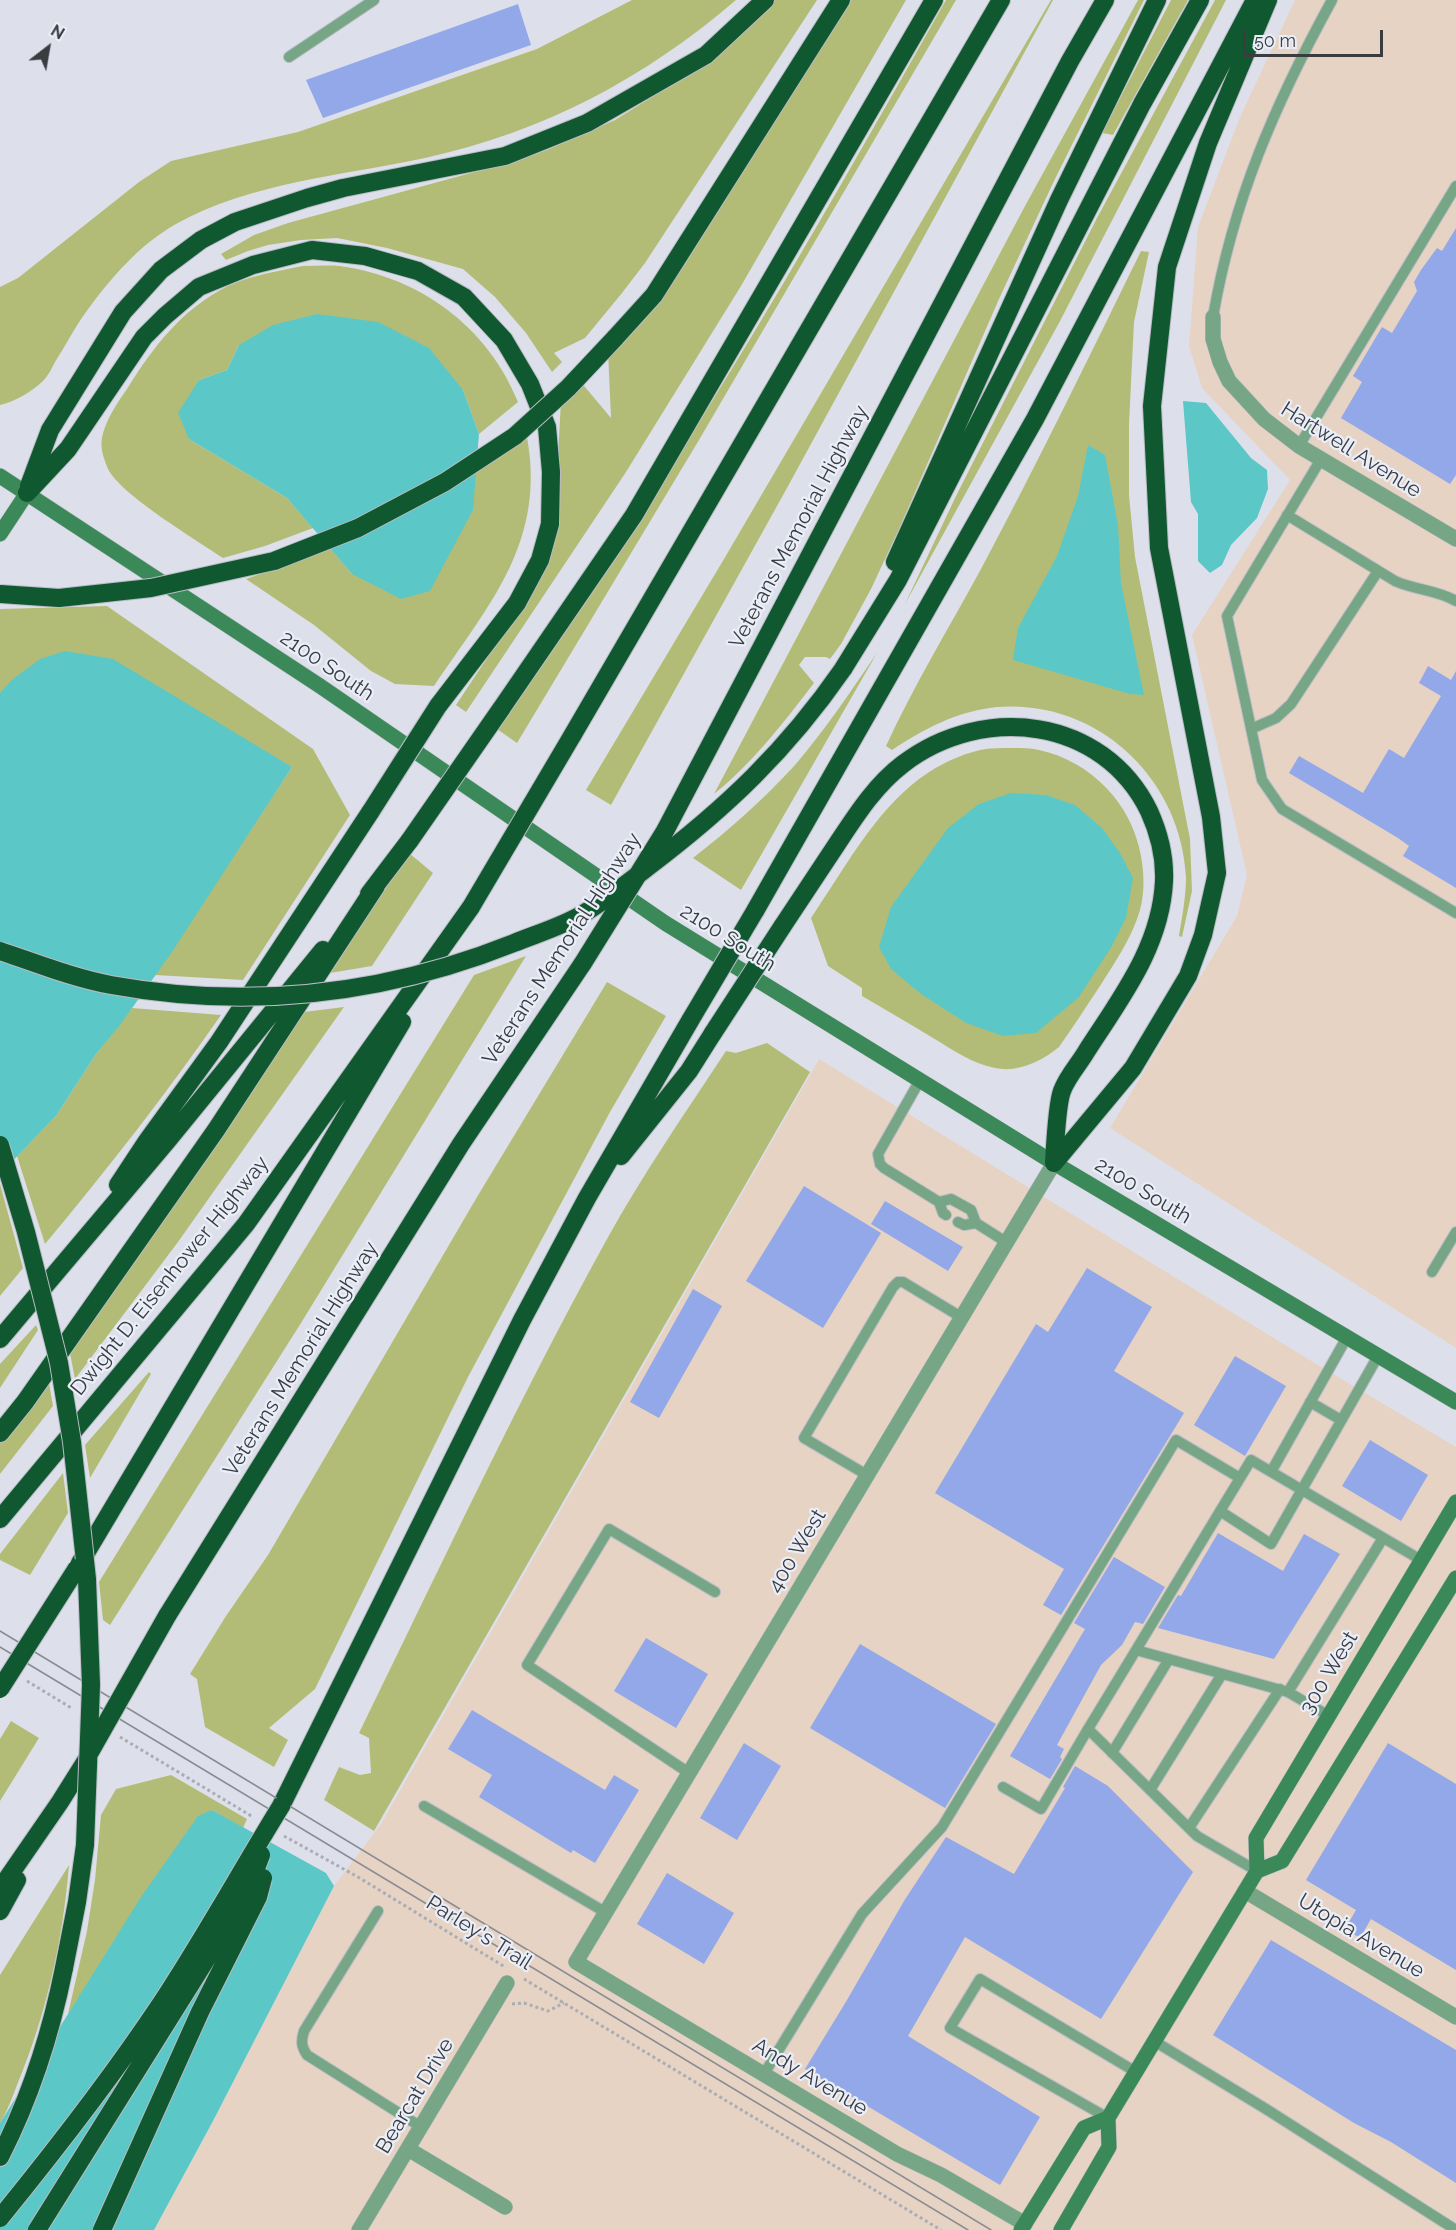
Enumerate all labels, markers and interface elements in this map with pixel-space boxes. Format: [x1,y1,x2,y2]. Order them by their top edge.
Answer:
north arrow [18,18,78,78]
scale bar [1246,18,1386,56]
text: N [47,21,68,43]
text: 50 m [1254,30,1296,51]
street label: Hartwell Avenue [1276,397,1426,503]
street label: Veterans Memorial Highway [724,401,874,653]
street label: 2100 South [275,625,379,707]
street label: Veterans Memorial Highway [477,828,647,1070]
street label: 2100 South [676,899,780,977]
street label: Dwight D. Eisenhower Highway [66,1151,274,1401]
street label: 2100 South [1090,1152,1196,1230]
street label: Veterans Memorial Highway [218,1237,384,1481]
street label: 400 West [762,1505,832,1597]
street label: 300 West [1294,1627,1364,1719]
street label: Utopia Avenue [1293,1888,1429,1984]
street label: Parley's Trail [421,1890,537,1976]
street label: Andy Avenue [748,2033,872,2121]
street label: Bearcat Drive [371,2034,459,2158]

